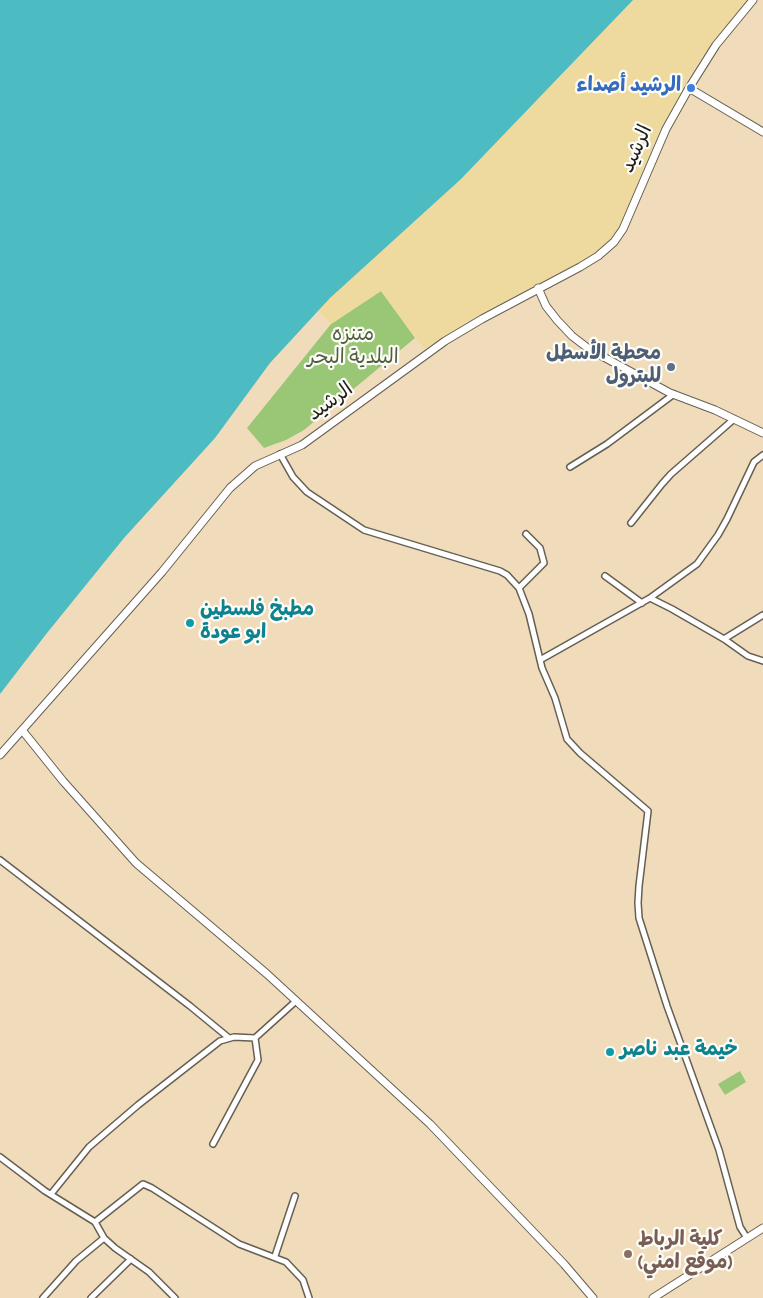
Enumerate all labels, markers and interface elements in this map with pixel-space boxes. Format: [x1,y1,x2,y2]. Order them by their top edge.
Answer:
place label: الرشيد أصداء [577,76,681,100]
marker: الرشيد أصداء [685,82,697,94]
street label: الرشيد [618,122,660,178]
park label: متنزه البلدية البحر [307,325,399,372]
place label: محطة الأسطل للبترول [546,344,661,391]
marker: محطة الأسطل للبترول [665,361,677,373]
street label: الرشيد [305,380,359,428]
place label: مطبخ فلسطين ابو عودة [200,600,314,647]
marker: مطبخ فلسطين ابو عودة [184,617,196,629]
place label: خيمة عبد ناصر [620,1040,738,1064]
marker: خيمة عبد ناصر [604,1046,616,1058]
place label: كلية الرباط (موقع امني) [638,1230,732,1277]
marker: كلية الرباط (موقع امني) [622,1248,634,1260]

